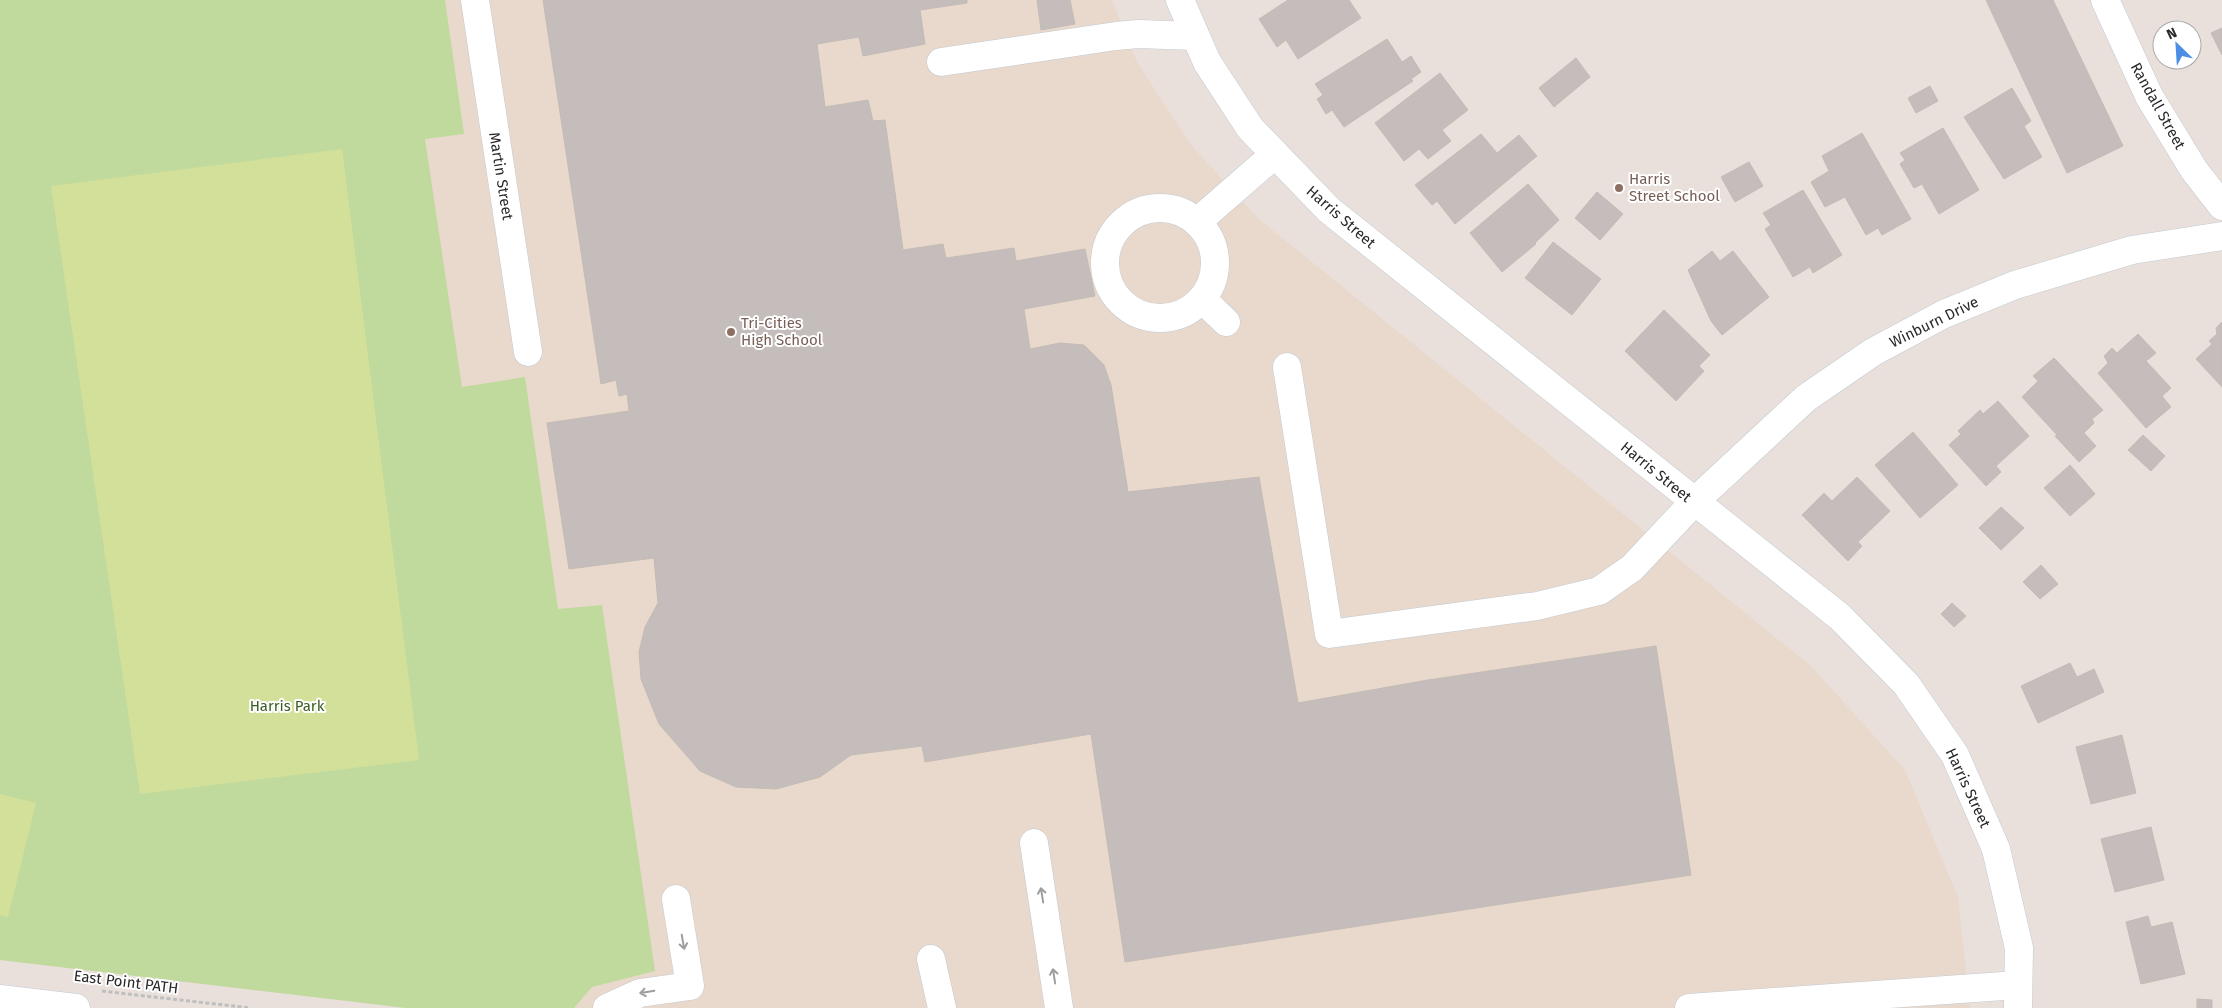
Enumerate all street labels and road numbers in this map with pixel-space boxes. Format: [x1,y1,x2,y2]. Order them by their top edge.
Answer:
street label: Randall Street [2127,60,2189,153]
street label: Martin Street [485,131,517,222]
street label: Harris Street [1303,182,1380,252]
street label: Winburn Drive [1887,293,1981,351]
street label: Harris Street [1617,438,1695,506]
street label: Harris Street [1942,745,1995,831]
street label: East Point PATH [73,967,179,997]

